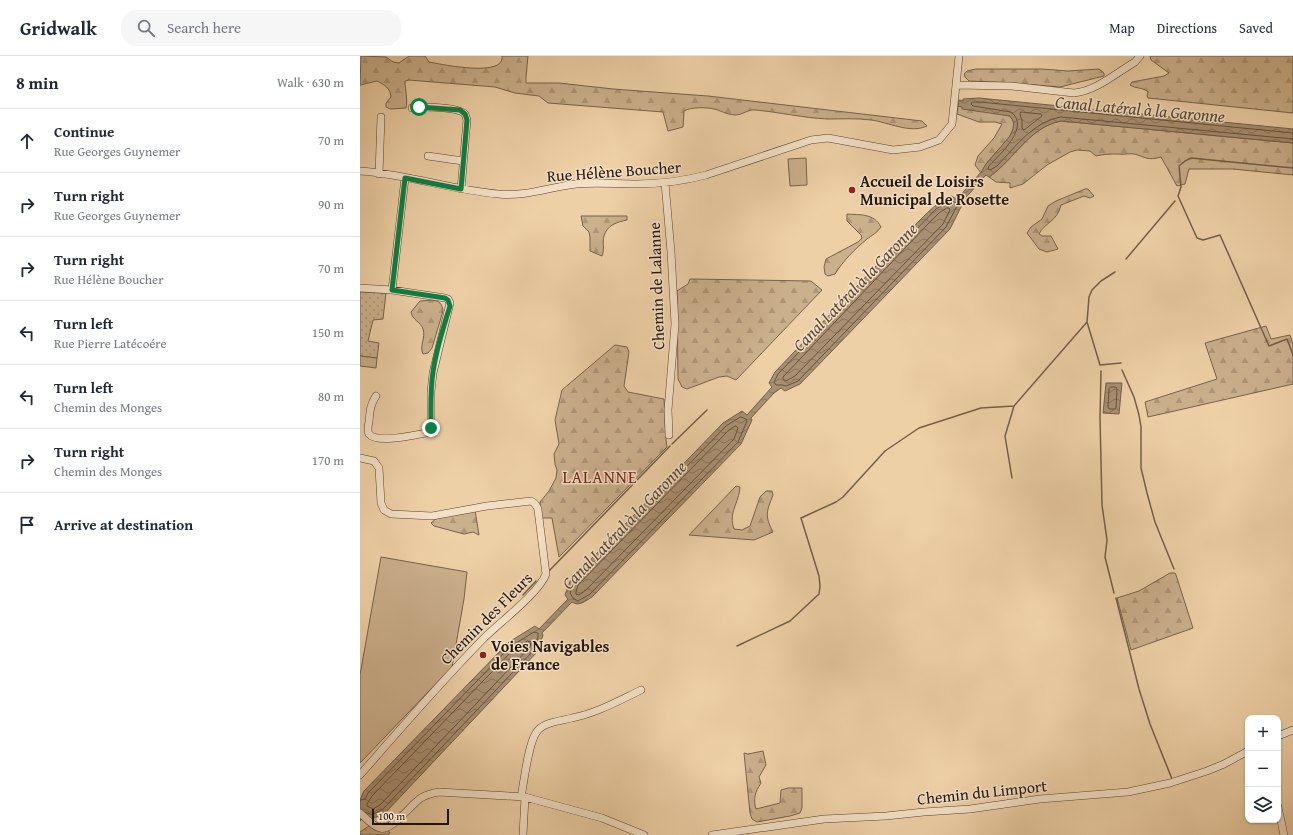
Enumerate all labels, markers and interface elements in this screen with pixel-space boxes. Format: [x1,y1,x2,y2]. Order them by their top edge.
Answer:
search box [121,10,401,46]
text: Gridwalk [20,14,97,42]
icon: search [135,17,157,39]
text: Search here [167,17,241,38]
text: Map [1109,18,1135,38]
text: Directions [1157,18,1217,38]
text: Saved [1239,18,1273,38]
text: 8 min [16,70,58,95]
text: Walk · 630 m [277,73,344,92]
water label: Canal Latéral à la Garonne [1054,89,1226,128]
route start [410,98,428,116]
text: Continue [54,121,115,142]
icon: ahead [16,130,38,152]
text: 70 m [318,131,344,150]
text: Rue Georges Guynemer [54,142,180,161]
street label: Rue Hélène Boucher [546,154,683,188]
place label: Accueil de Loisirs Municipal de Rosette [860,169,1009,211]
text: Turn right [54,185,125,206]
marker: Accueil de Loisirs Municipal de Rosette [847,185,857,195]
icon: right [16,194,38,216]
text: 90 m [318,195,344,214]
text: Rue Georges Guynemer [54,206,180,225]
water label: Canal Latéral à la Garonne [786,217,923,357]
street label: Chemin de Lalanne [642,222,670,350]
text: Turn right [54,249,125,270]
icon: right [16,258,38,280]
text: 70 m [318,259,344,278]
text: Rue Hélène Boucher [54,270,164,289]
text: Turn left [54,313,113,334]
icon: left [16,322,38,344]
text: 150 m [312,323,344,342]
text: Rue Pierre Latécoére [54,334,167,353]
text: Turn left [54,377,113,398]
icon: left [16,386,38,408]
text: 80 m [318,387,344,406]
text: Chemin des Monges [54,398,162,417]
route end [422,419,440,437]
text: Turn right [54,441,125,462]
icon: right [16,450,38,472]
text: 170 m [312,451,344,470]
water label: Canal Latéral à la Garonne [555,455,692,595]
text: Chemin des Monges [54,462,162,481]
district label: LALANNE [562,464,638,489]
icon: arrive [16,514,38,536]
text: Arrive at destination [54,514,193,535]
street label: Chemin des Fleurs [434,566,538,670]
place label: Voies Navigables de France [491,634,610,676]
marker: Voies Navigables de France [478,650,488,660]
map controls [1245,715,1281,823]
button: + [1245,715,1281,751]
button: − [1245,751,1281,787]
street label: Chemin du Limport [916,773,1048,811]
button: layers [1245,787,1281,823]
scale bar [372,807,449,826]
text: 100 m [378,808,405,824]

